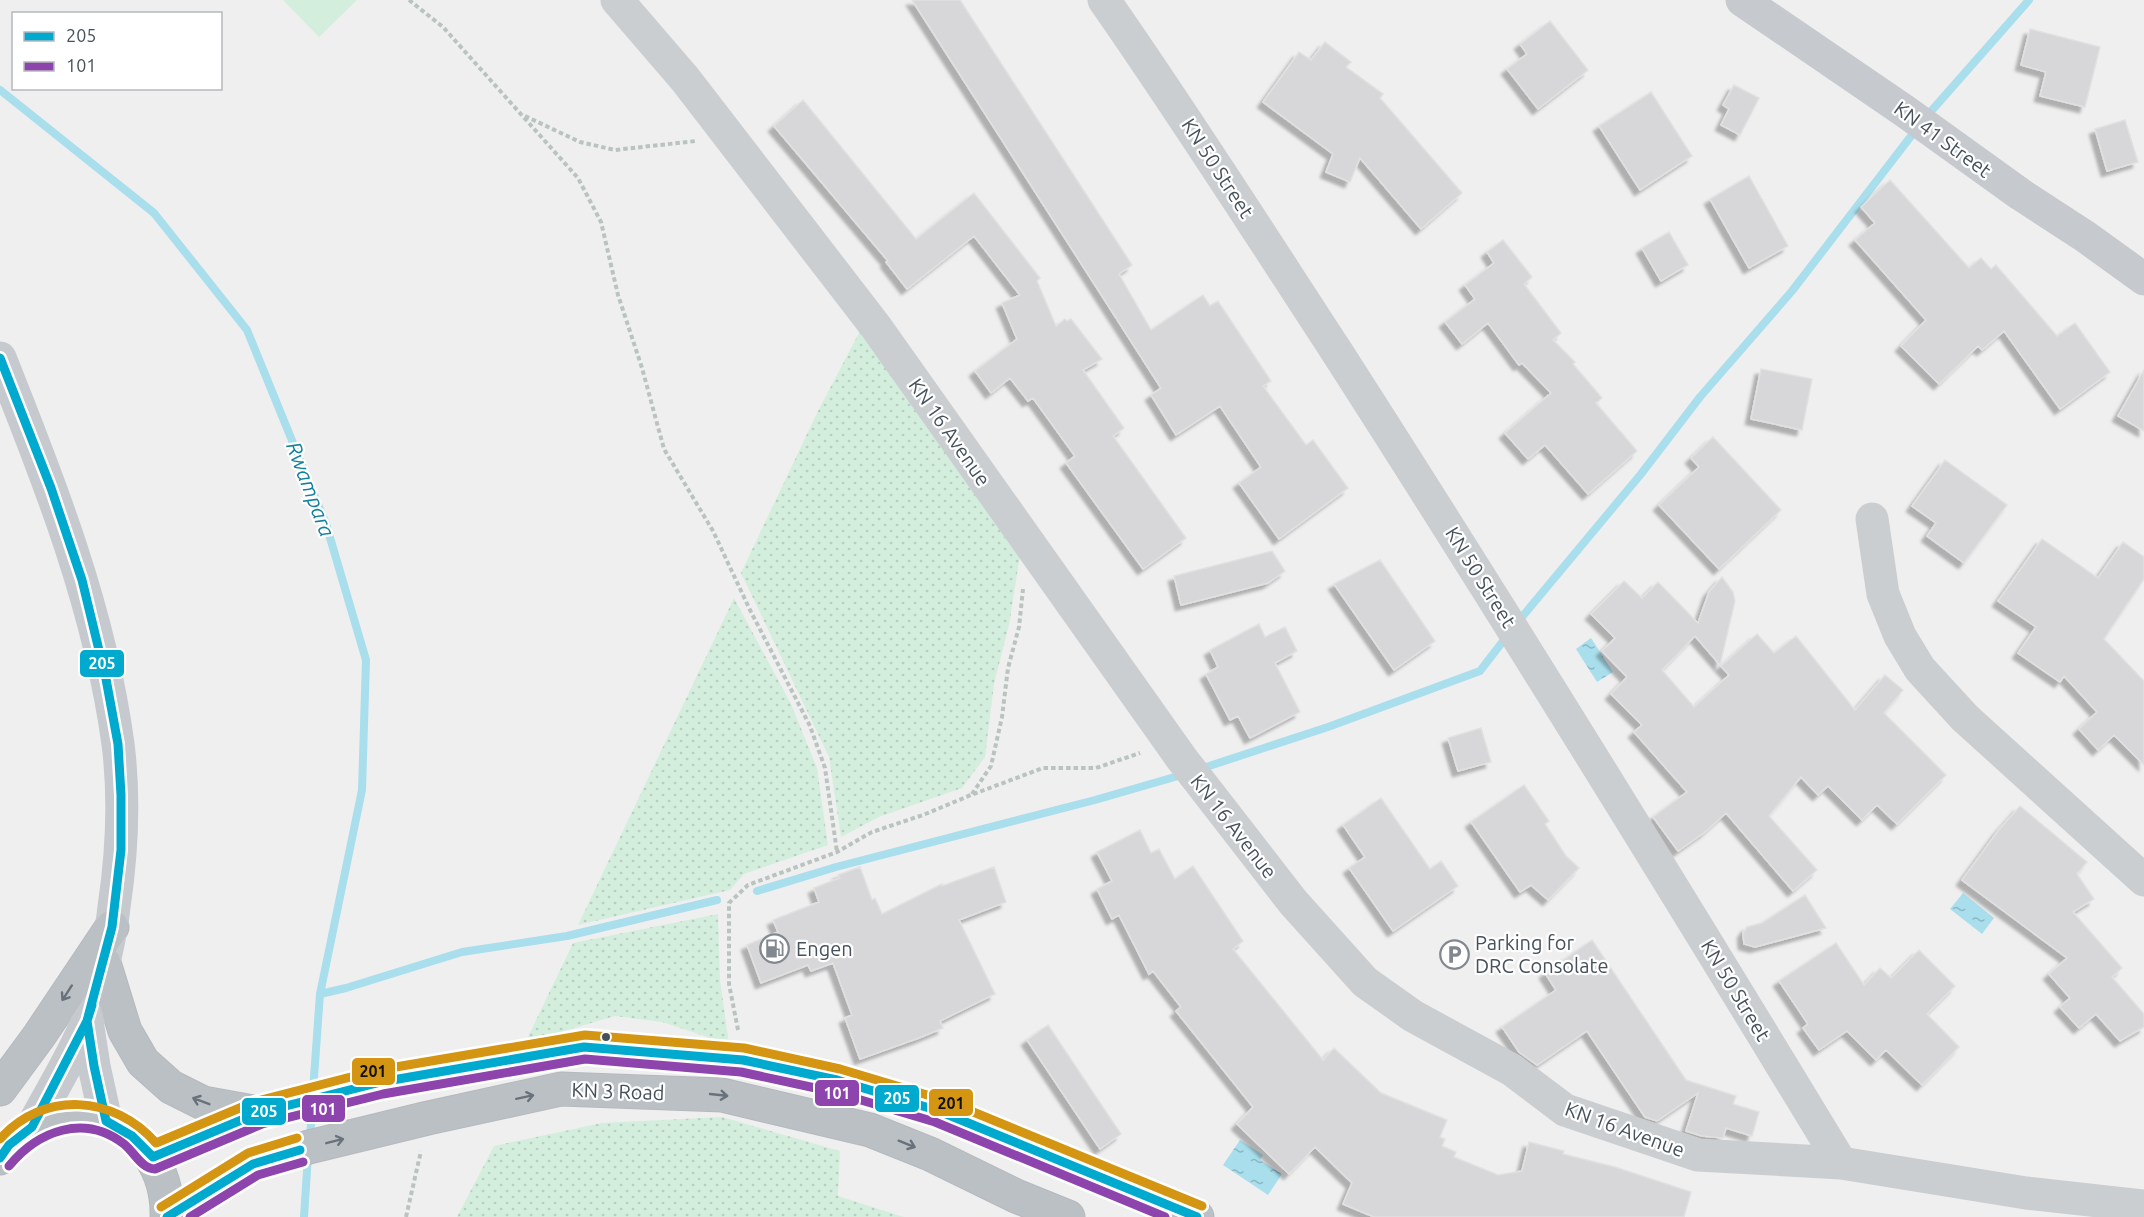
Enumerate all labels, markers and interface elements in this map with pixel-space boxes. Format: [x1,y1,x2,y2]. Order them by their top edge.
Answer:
legend [12,12,222,90]
text: 205 [66,25,96,45]
text: 101 [66,55,96,75]
street label: KN 41 Street [1890,96,1996,182]
street label: KN 50 Street [1177,114,1259,222]
street label: KN 16 Avenue [905,374,995,490]
water label: Rwampara [282,438,340,540]
street label: KN 50 Street [1441,523,1521,632]
line badge: 205 [79,649,125,678]
text: 205 [88,654,116,672]
street label: KN 16 Avenue [1186,769,1282,883]
place label: Parking for DRC Consolate [1475,931,1608,977]
fuel station icon: Engen [759,932,791,964]
street label: KN 50 Street [1697,935,1775,1045]
place label: Engen [796,937,853,960]
parking icon: Parking for DRC Consolate [1438,938,1470,970]
one-way arrow [61,984,73,1001]
unlabelled marker [600,1031,612,1043]
line badge: 201 [351,1057,396,1086]
text: 201 [359,1062,387,1080]
street label: KN 3 Road [571,1078,665,1104]
line badge: 101 [814,1079,860,1107]
text: 101 [823,1084,851,1102]
line badge: 205 [874,1084,920,1113]
line badge: 201 [928,1088,974,1117]
text: 205 [883,1089,911,1107]
one-way arrow [515,1090,534,1102]
one-way arrow [708,1090,728,1101]
line badge: 101 [301,1094,346,1123]
text: 201 [937,1094,965,1112]
one-way arrow [192,1095,211,1106]
line badge: 205 [241,1097,287,1126]
street label: KN 16 Avenue [1562,1097,1688,1161]
text: 101 [309,1100,337,1118]
text: 205 [250,1102,278,1120]
one-way arrow [325,1134,344,1146]
one-way arrow [897,1139,915,1150]

